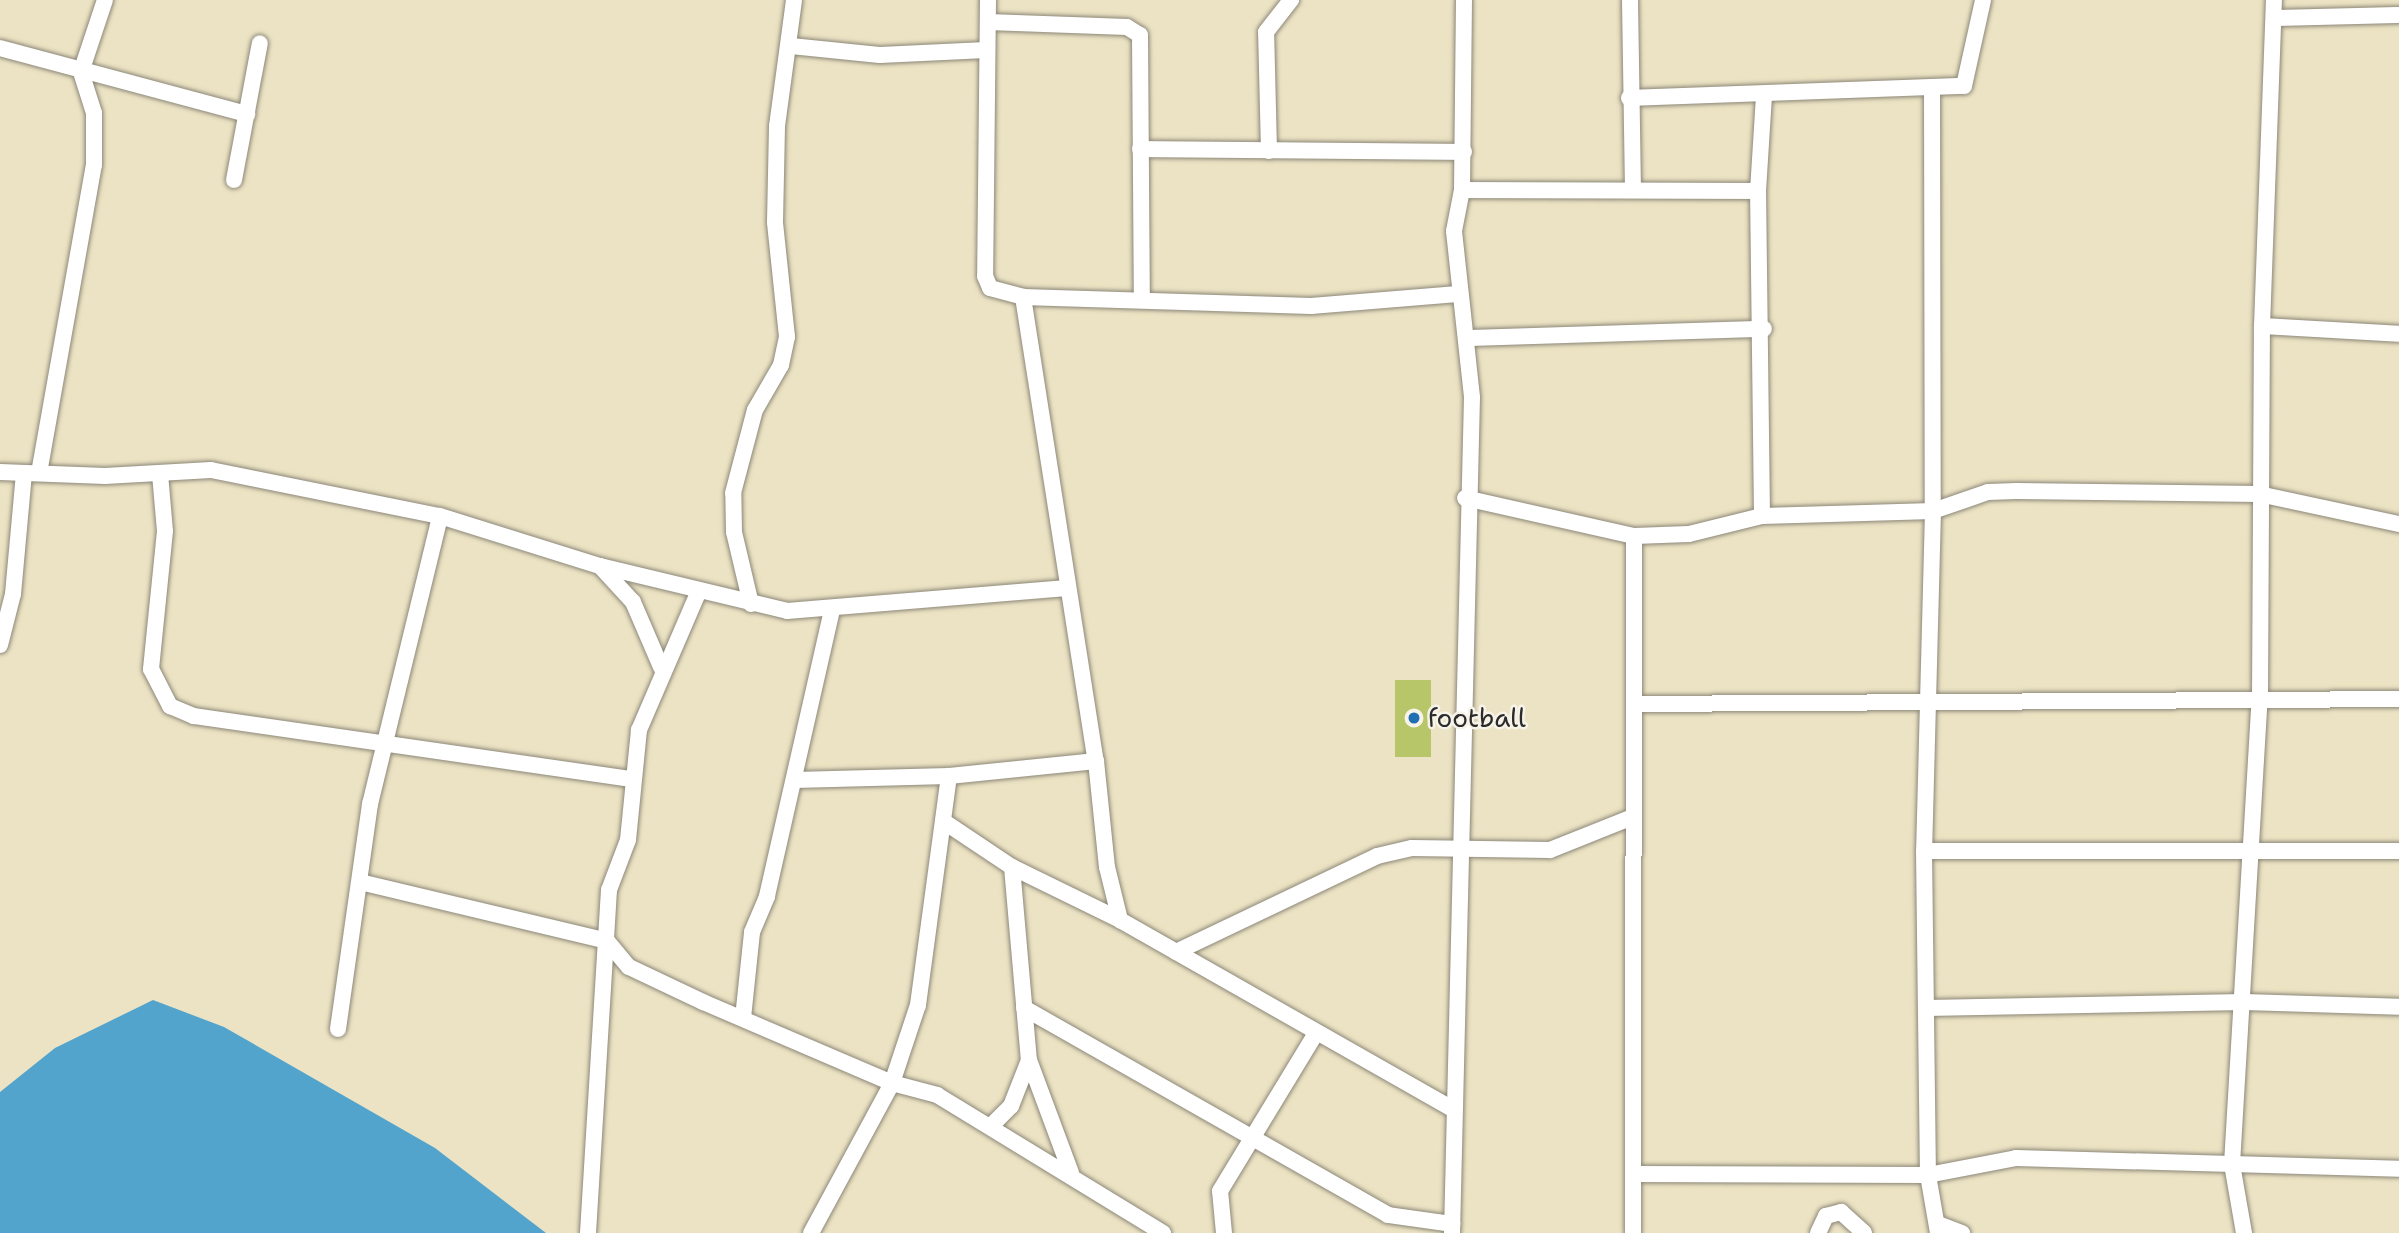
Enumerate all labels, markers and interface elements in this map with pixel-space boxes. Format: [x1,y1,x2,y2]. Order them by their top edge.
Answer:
place label: football [1428,702,1526,734]
marker: football [1406,710,1422,726]

